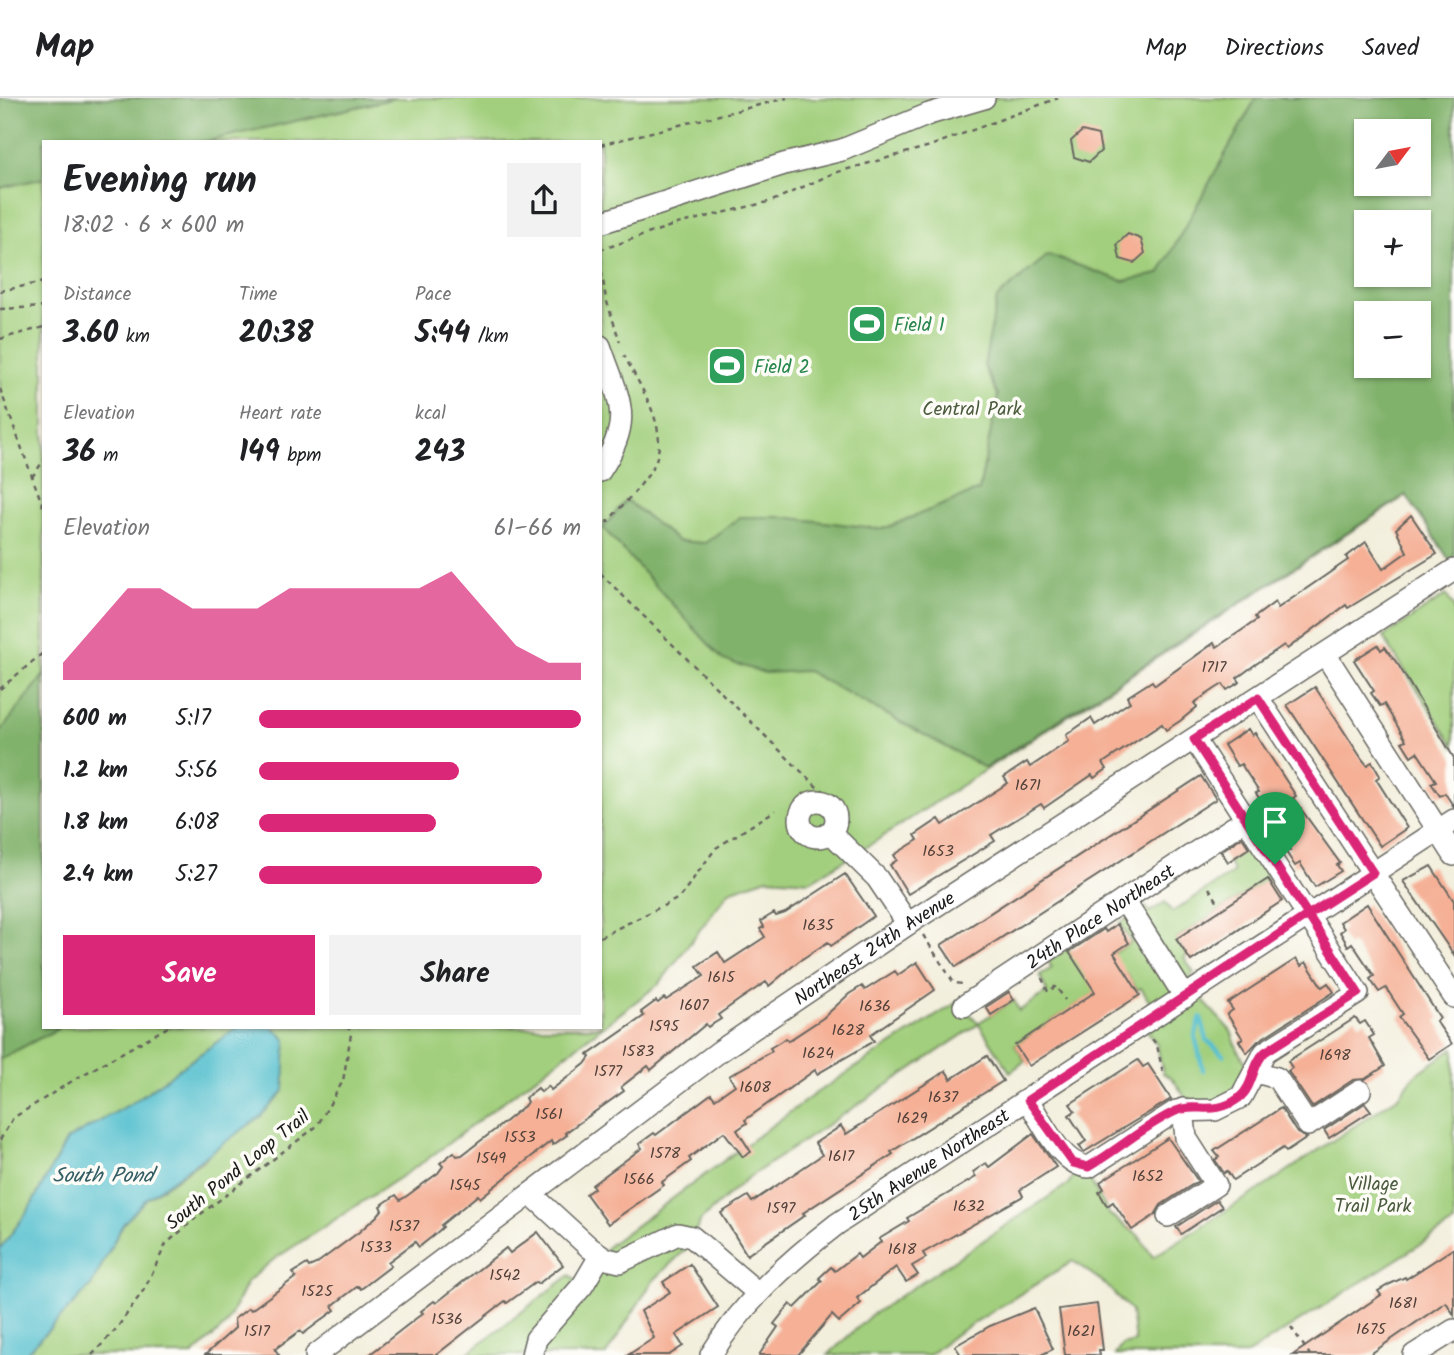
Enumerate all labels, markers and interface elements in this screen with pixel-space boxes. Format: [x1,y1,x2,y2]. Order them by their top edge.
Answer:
text: Map [35,22,95,75]
text: Map [1145,29,1187,68]
text: Directions [1225,29,1324,68]
text: Saved [1362,29,1419,68]
north arrow [1354,119,1432,196]
map controls [1354,119,1431,378]
text: Evening run [63,152,257,212]
button: share [507,163,581,237]
text: 18:02 · 6 × 600 m [63,208,244,244]
button: + [1354,210,1431,287]
text: Distance [63,280,131,310]
text: Time [239,280,277,310]
text: Pace [415,280,451,310]
button: − [1354,301,1431,378]
sports icon: Field 1 [846,303,888,345]
text: 3.60 [63,310,118,358]
text: 20:38 [239,310,313,358]
text: 5:44 [415,310,470,358]
place label: Field 1 [894,311,945,341]
text: km [118,322,150,352]
text: /km [470,322,509,352]
sports icon: Field 2 [706,345,748,387]
place label: Field 2 [754,353,810,383]
park label: Central Park [922,395,1022,425]
text: Elevation [63,399,135,429]
text: Heart rate [239,399,322,429]
text: kcal [415,399,446,429]
text: 36 [63,429,96,477]
text: 149 [239,429,280,477]
text: 243 [415,429,465,477]
text: m [96,441,118,471]
text: bpm [280,441,321,471]
text: Elevation [63,511,150,547]
text: 61–66 m [494,511,581,547]
house number: 1717 [1202,655,1227,680]
text: 600 m [63,701,127,737]
text: 5:17 [175,701,211,737]
text: 1.2 km [63,753,128,789]
text: 5:56 [175,753,218,789]
house number: 1671 [1015,773,1041,798]
pin [1245,792,1305,864]
icon: arrive [1256,803,1294,841]
text: 1.8 km [63,805,128,841]
text: 6:08 [175,805,219,841]
house number: 1653 [922,839,954,864]
text: 2.4 km [63,857,133,893]
text: 5:27 [175,857,217,893]
street label: 24th Place Northeast [1020,857,1182,978]
street label: Northeast 24th Avenue [788,884,962,1014]
house number: 1635 [802,913,835,938]
button: Save [63,935,315,1015]
button: Share [329,935,581,1015]
house number: 1615 [707,965,736,990]
house number: 1607 [679,993,709,1018]
house number: 1636 [859,994,891,1019]
house number: 1595 [649,1014,680,1039]
house number: 1628 [832,1018,865,1043]
house number: 1583 [622,1039,654,1064]
house number: 1624 [802,1041,834,1066]
house number: 1698 [1319,1043,1351,1068]
house number: 1577 [594,1059,623,1084]
house number: 1608 [739,1075,771,1100]
house number: 1637 [928,1085,959,1110]
street label: 25th Avenue Northeast [842,1101,1017,1230]
house number: 1561 [535,1102,563,1127]
street label: South Pond Loop Trail [160,1103,317,1238]
house number: 1629 [896,1106,928,1131]
house number: 1553 [504,1125,536,1150]
house number: 1578 [650,1141,681,1166]
house number: 1617 [828,1144,855,1169]
house number: 1549 [476,1146,506,1171]
water label: South Pond [52,1160,158,1193]
house number: 1652 [1132,1164,1164,1189]
house number: 1566 [623,1167,655,1192]
park label: Village Trail Park [1335,1170,1411,1222]
house number: 1545 [449,1173,482,1198]
house number: 1632 [953,1194,985,1219]
house number: 1597 [767,1196,796,1221]
house number: 1537 [389,1214,420,1239]
house number: 1533 [360,1235,392,1260]
house number: 1618 [888,1237,917,1262]
house number: 1542 [489,1263,521,1288]
house number: 1525 [301,1279,334,1304]
house number: 1681 [1389,1291,1417,1316]
house number: 1536 [431,1307,463,1332]
house number: 1675 [1356,1317,1387,1342]
house number: 1517 [244,1319,271,1344]
house number: 1621 [1067,1319,1095,1344]

